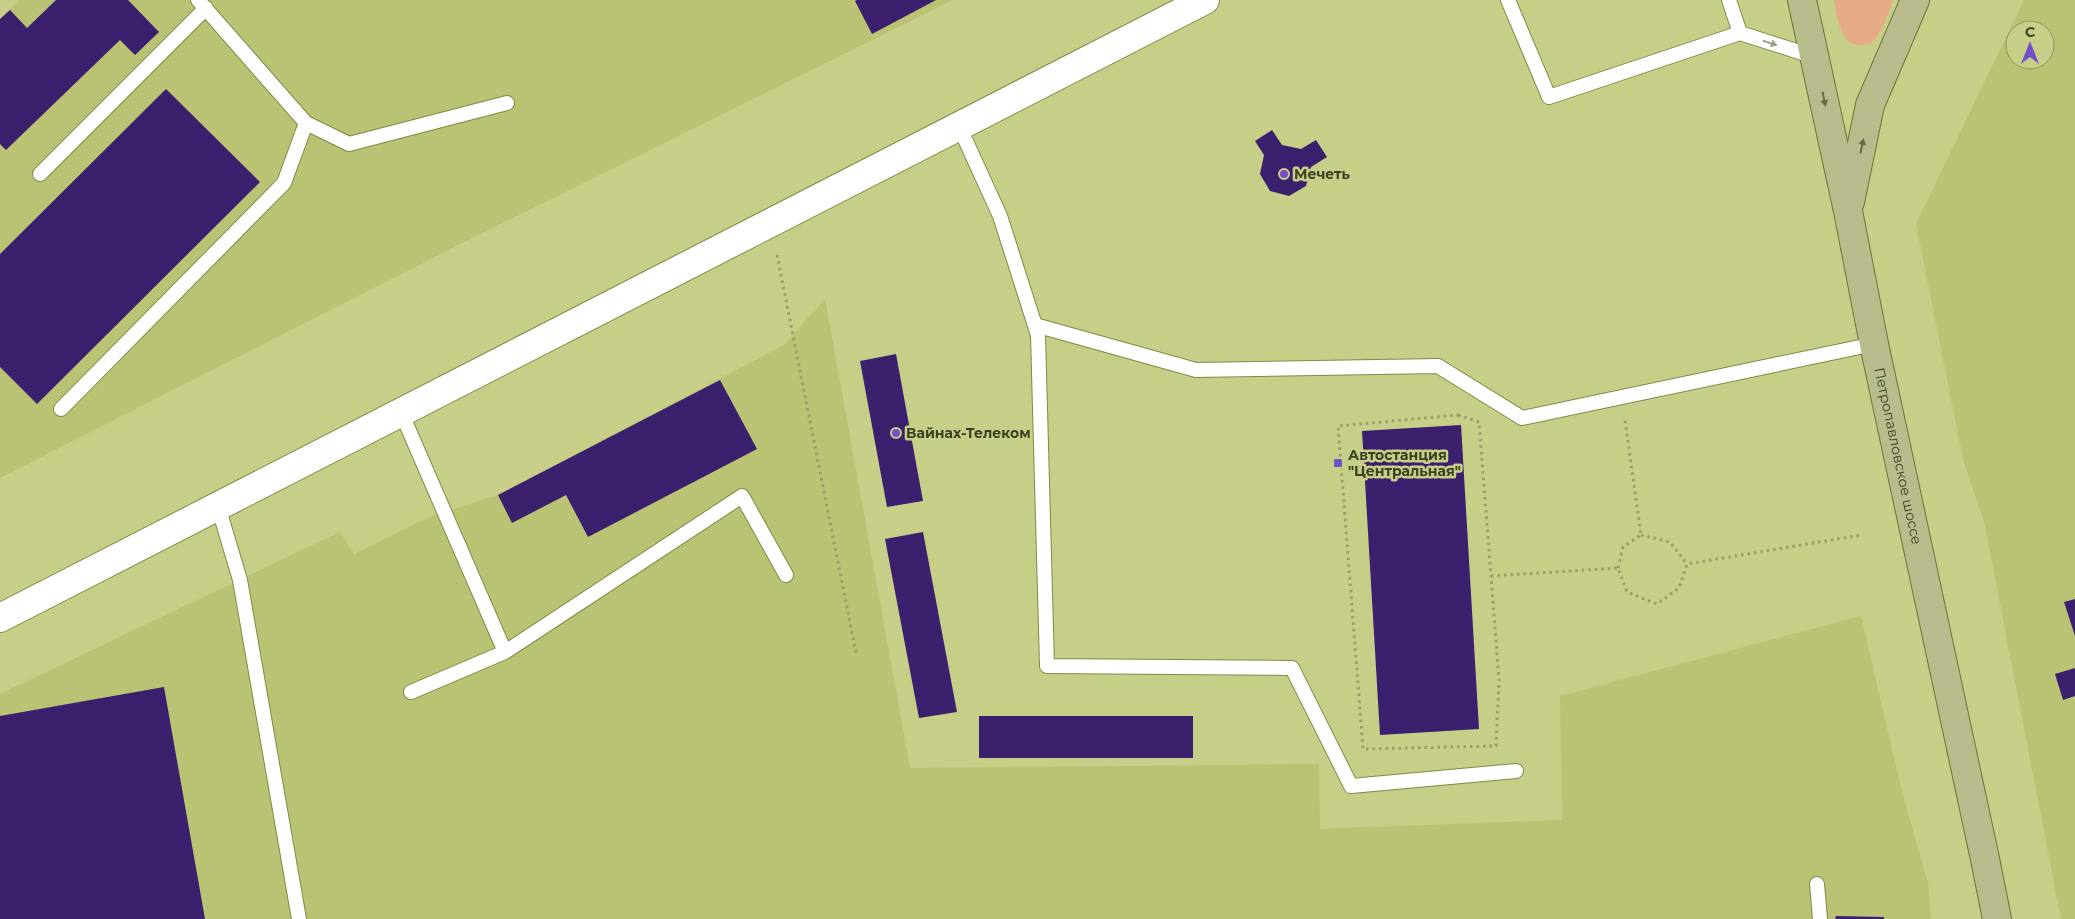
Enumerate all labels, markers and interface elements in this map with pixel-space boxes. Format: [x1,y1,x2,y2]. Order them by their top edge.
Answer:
north arrow [2005,20,2055,70]
text: С [2025,23,2035,41]
one-way arrow [1762,39,1777,47]
one-way arrow [1820,91,1828,106]
one-way arrow [1858,137,1866,153]
place label: Мечеть [1294,165,1351,183]
marker: Мечеть [1278,168,1290,180]
street label: Петропавловское шоссе [1870,366,1926,546]
place label: Вайнах-Телеком [906,424,1031,442]
marker: Вайнах-Телеком [890,427,902,439]
place label: Автостанция "Центральная" [1348,446,1461,480]
marker: Автостанция "Центральная" [1332,457,1344,469]

